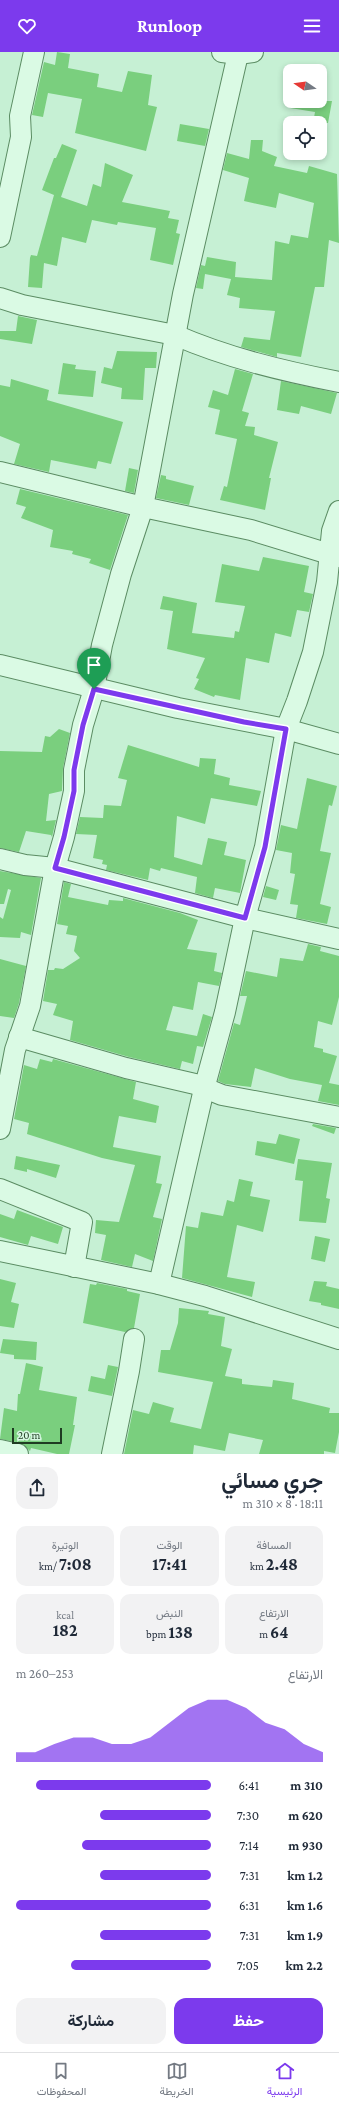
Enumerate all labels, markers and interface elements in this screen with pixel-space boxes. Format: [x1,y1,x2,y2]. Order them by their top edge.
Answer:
icon: heart [16,15,38,37]
icon: menu [301,15,323,37]
text: Runloop [137,16,202,36]
north arrow [283,64,327,108]
map controls [283,64,327,160]
button: locate [283,116,327,160]
pin [77,648,111,689]
icon: arrive [83,654,105,676]
scale bar [12,1426,62,1445]
text: 20 m [18,1429,40,1441]
button: share [16,1467,58,1509]
text: جري مسائي [221,1468,323,1493]
text: 18:11 · 8 × 310 m [243,1496,323,1511]
text: الوتيرة [52,1539,79,1551]
text: الوقت [157,1539,182,1551]
text: المسافة [256,1539,291,1551]
text: 7:08 [59,1555,92,1574]
text: 17:41 [152,1555,187,1574]
text: 2.48 [266,1555,298,1574]
text: /km [39,1560,59,1572]
text: km [250,1560,266,1572]
text: النبض [156,1607,183,1619]
text: الارتفاع [259,1607,289,1619]
text: kcal [56,1609,74,1621]
text: 182 [53,1621,78,1640]
text: 138 [168,1623,193,1642]
text: 64 [270,1623,289,1642]
text: bpm [146,1628,168,1640]
text: m [259,1628,270,1640]
text: 253–260 m [16,1666,74,1681]
text: الارتفاع [288,1667,323,1682]
text: 6:41 [238,1778,259,1793]
text: 310 m [290,1778,323,1793]
text: 7:30 [237,1808,259,1823]
text: 620 m [288,1808,323,1823]
text: 7:14 [239,1838,259,1853]
text: 930 m [288,1838,323,1853]
text: 7:31 [240,1868,259,1883]
text: 1.2 km [287,1868,323,1883]
text: 6:31 [239,1898,259,1913]
text: 1.6 km [287,1898,323,1913]
text: 7:31 [240,1928,259,1943]
text: 1.9 km [287,1928,323,1943]
text: 7:05 [237,1958,259,1973]
text: 2.2 km [286,1958,323,1973]
button: مشاركة [16,1998,166,2044]
button: حفظ [174,1998,323,2044]
tab: المحفوظات [37,2060,86,2101]
tab: الخريطة [159,2060,194,2101]
tab: الرئيسية [267,2060,302,2101]

